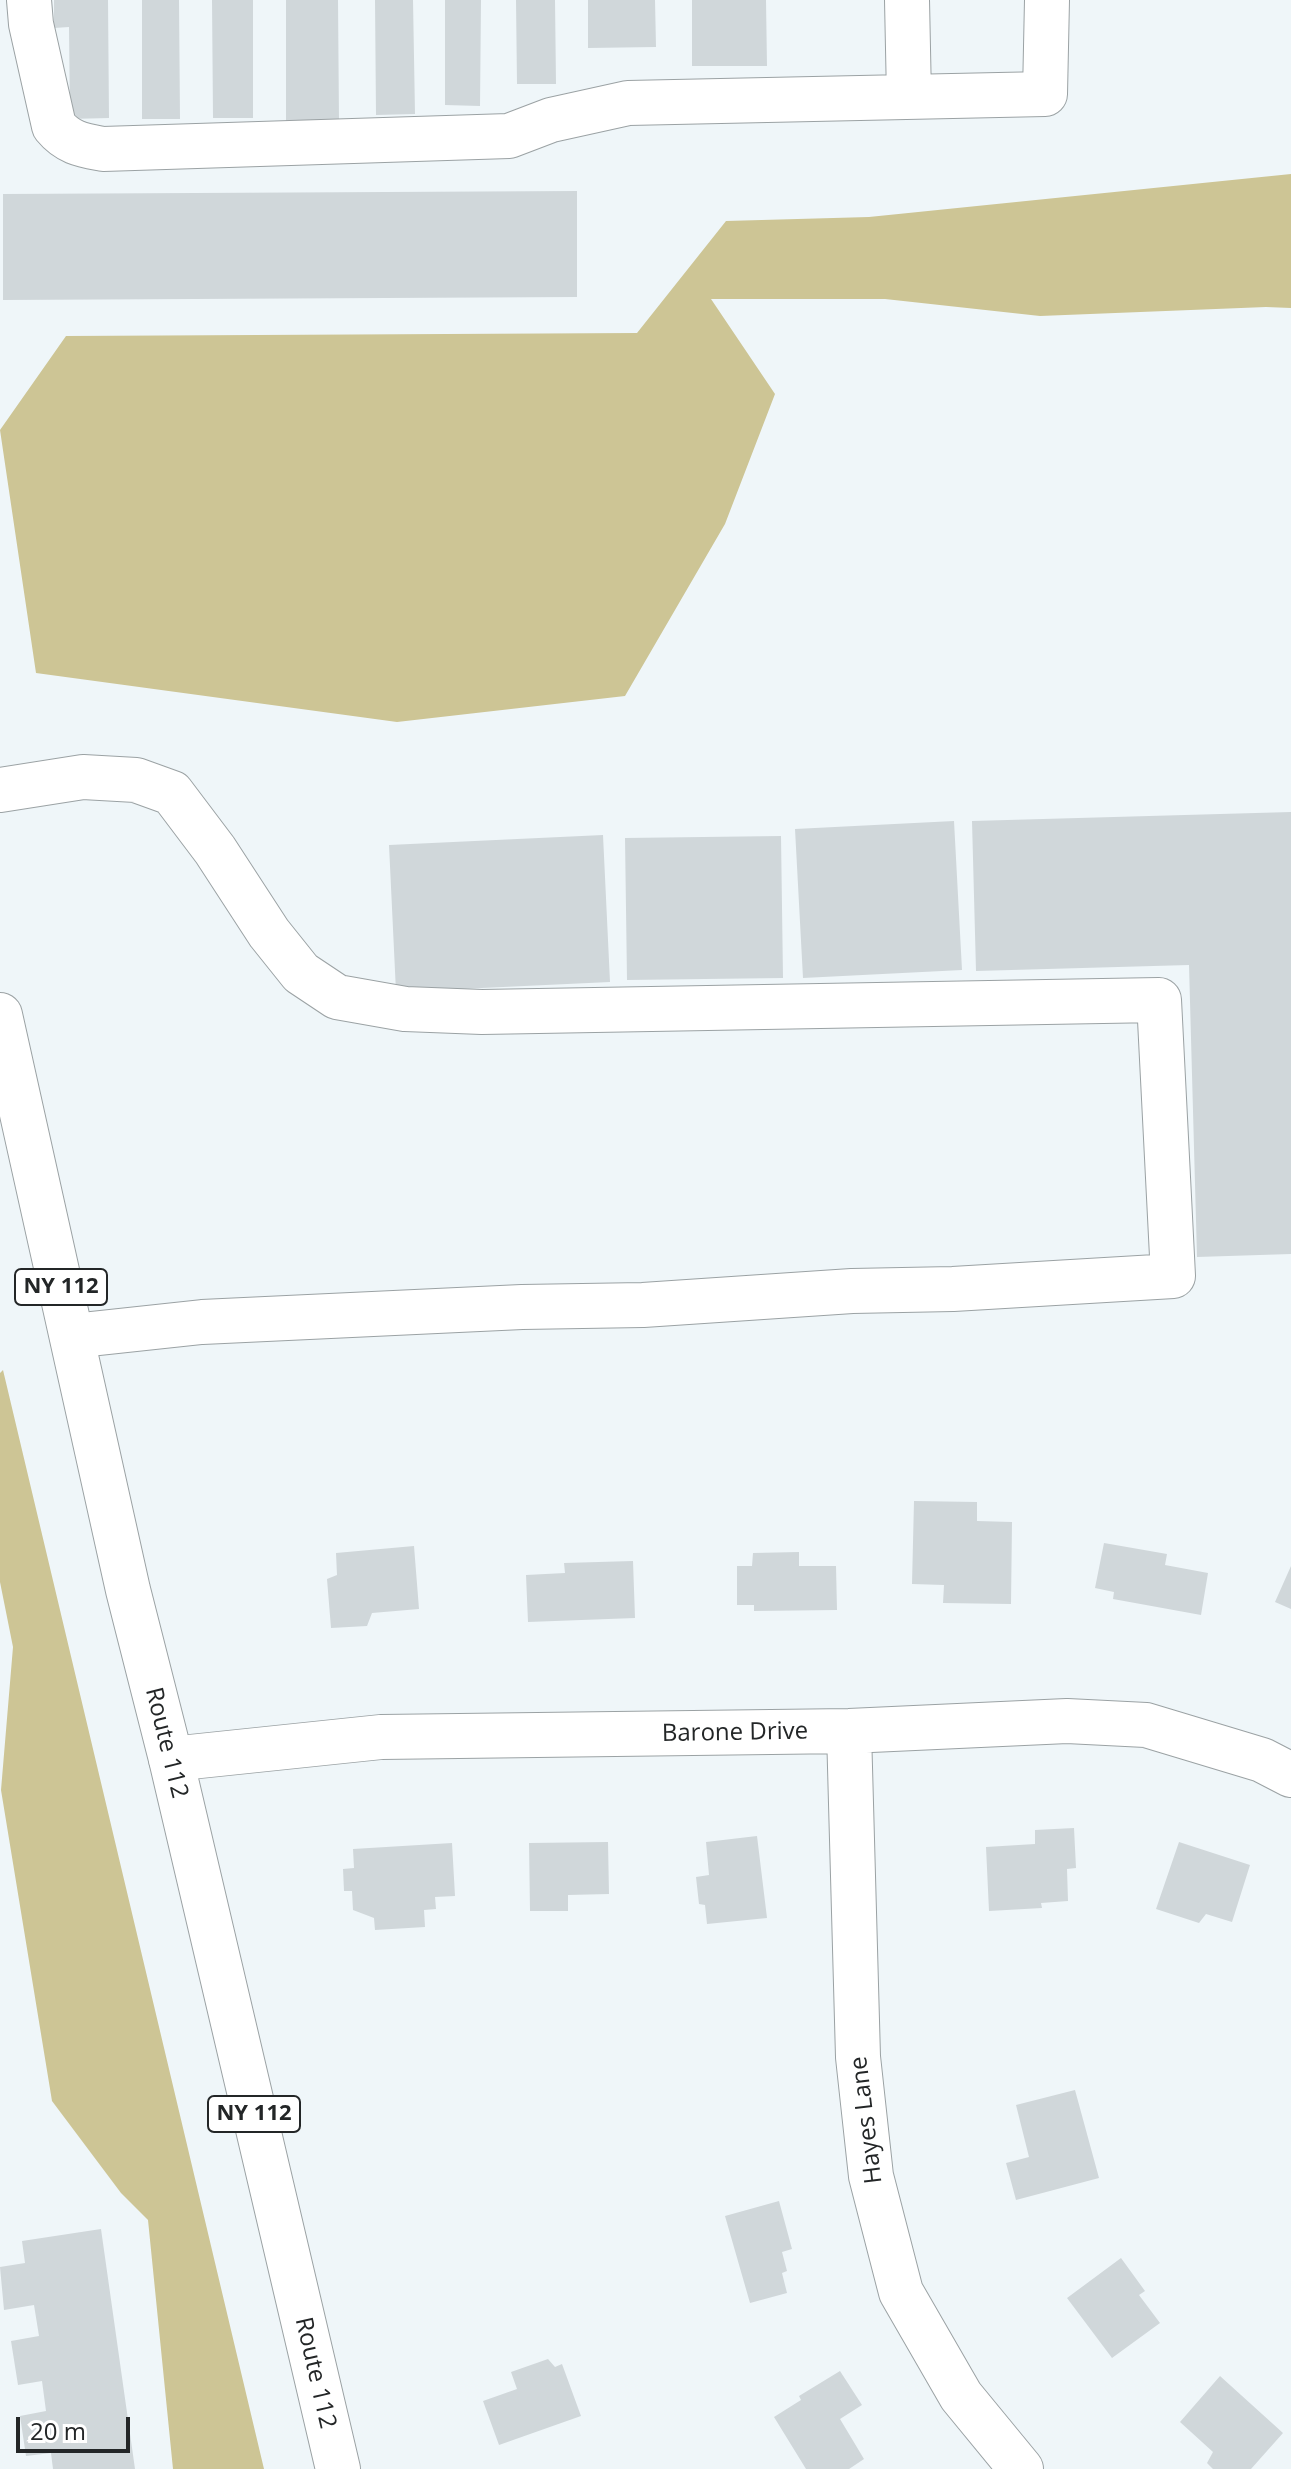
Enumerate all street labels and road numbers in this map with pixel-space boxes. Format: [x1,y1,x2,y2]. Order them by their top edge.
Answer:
road number: NY 112 [15,1269,107,1305]
street label: Route 112 [138,1684,194,1802]
street label: Barone Drive [662,1717,808,1749]
street label: Hayes Lane [845,2055,889,2185]
road number: NY 112 [208,2096,300,2132]
street label: Route 112 [288,2315,342,2431]

